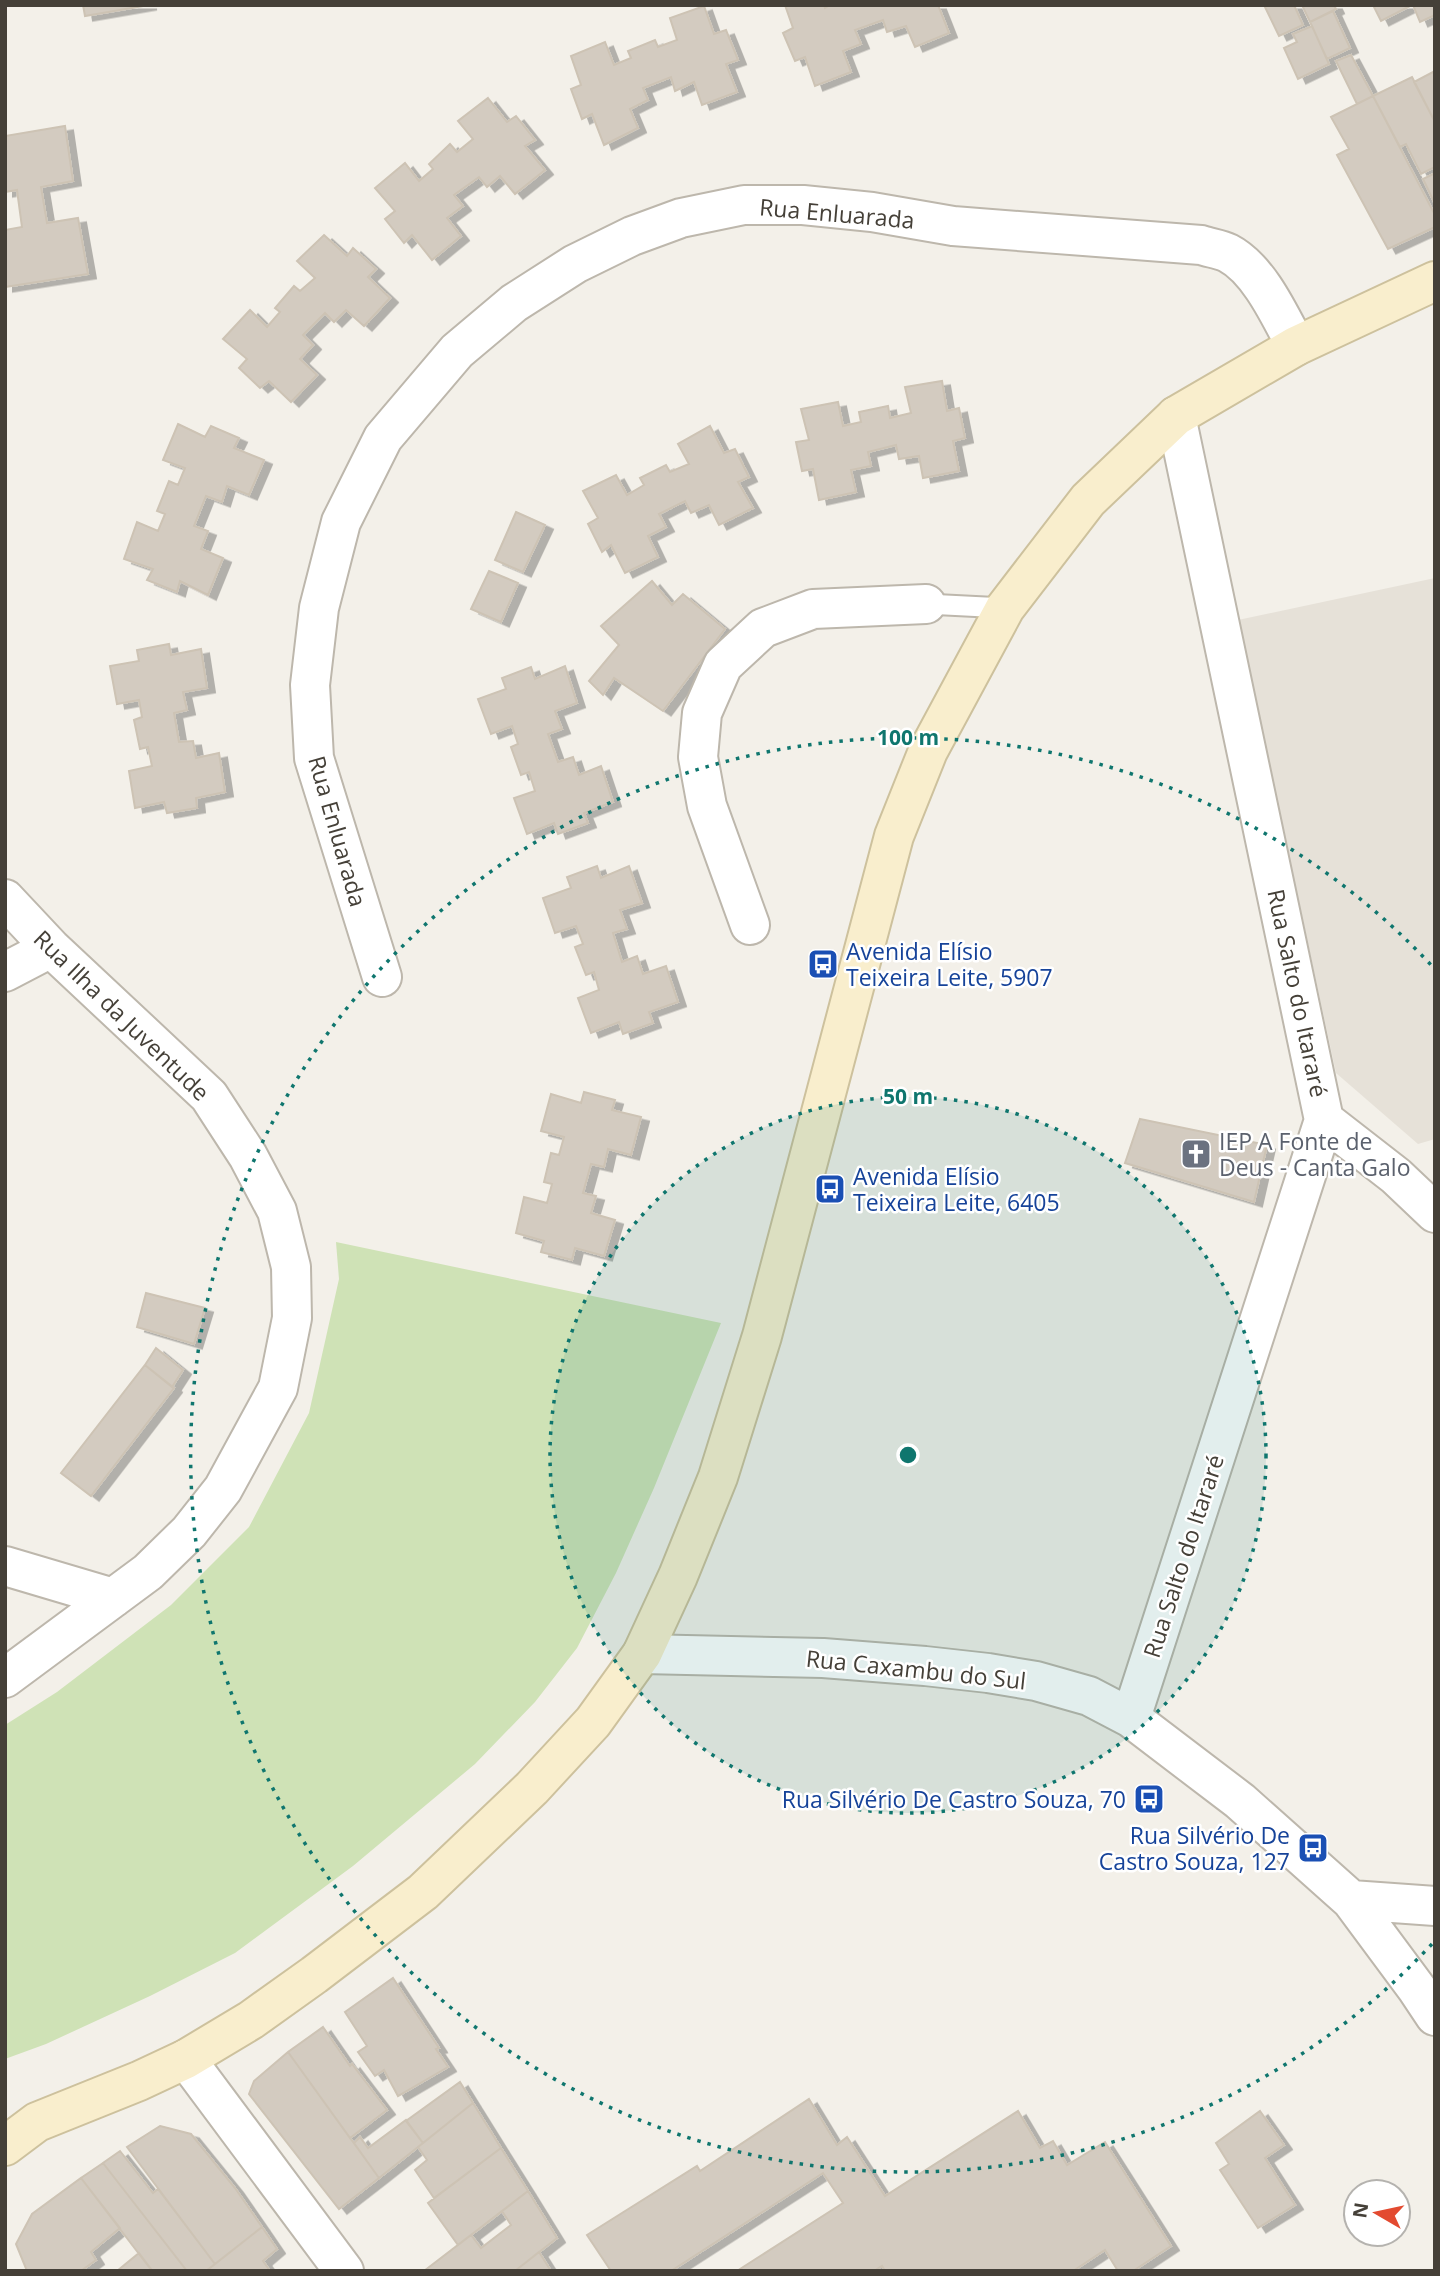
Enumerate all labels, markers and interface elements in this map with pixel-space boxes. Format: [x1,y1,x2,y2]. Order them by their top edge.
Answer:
street label: Rua Enluarada [758,190,916,236]
text: 100 m [877,723,939,751]
street label: Rua Enluarada [301,752,375,910]
street label: Rua Salto do Itararé [1260,886,1336,1100]
street label: Rua Ilha da Juventude [27,923,217,1107]
place label: Avenida Elísio Teixeira Leite, 5907 [846,935,1053,993]
bus stop icon: Avenida Elísio Teixeira Leite, 5907 [806,947,840,981]
text: 50 m [883,1082,933,1110]
place label: IEP A Fonte de Deus - Canta Galo [1219,1125,1411,1183]
church icon: IEP A Fonte de Deus - Canta Galo [1179,1137,1213,1171]
place label: Avenida Elísio Teixeira Leite, 6405 [853,1160,1060,1218]
bus stop icon: Avenida Elísio Teixeira Leite, 6405 [813,1172,847,1206]
centre of rings [896,1443,920,1467]
street label: Rua Salto do Itararé [1135,1450,1231,1662]
street label: Rua Caxambu do Sul [804,1642,1028,1696]
bus stop icon: Rua Silvério De Castro Souza, 70 [1132,1782,1166,1816]
place label: Rua Silvério De Castro Souza, 70 [782,1783,1126,1815]
place label: Rua Silvério De Castro Souza, 127 [1099,1819,1290,1877]
bus stop icon: Rua Silvério De Castro Souza, 127 [1296,1831,1330,1865]
north arrow [1342,2178,1412,2248]
text: N [1346,2201,1374,2220]

